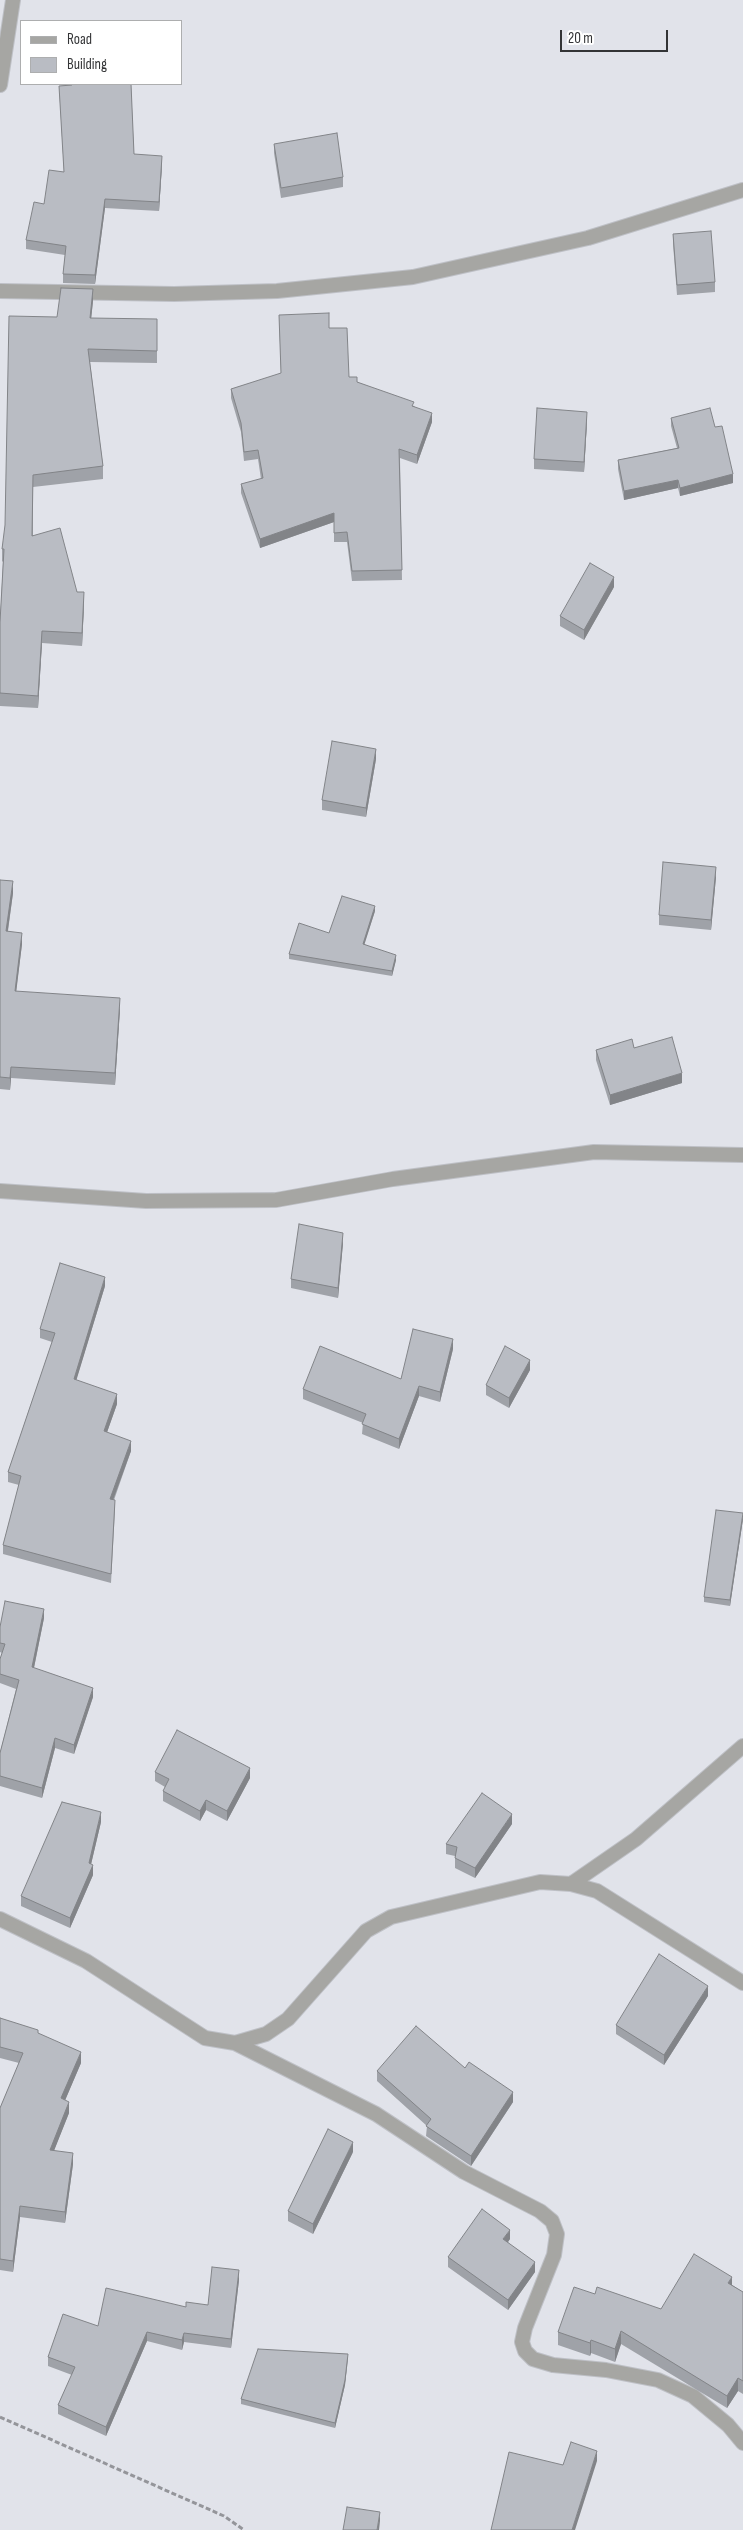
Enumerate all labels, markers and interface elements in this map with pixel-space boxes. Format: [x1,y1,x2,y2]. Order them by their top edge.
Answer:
legend [20,20,182,85]
scale bar [563,20,670,52]
text: 20 m [568,29,593,48]
text: Road [67,30,92,49]
text: Building [67,55,107,74]

